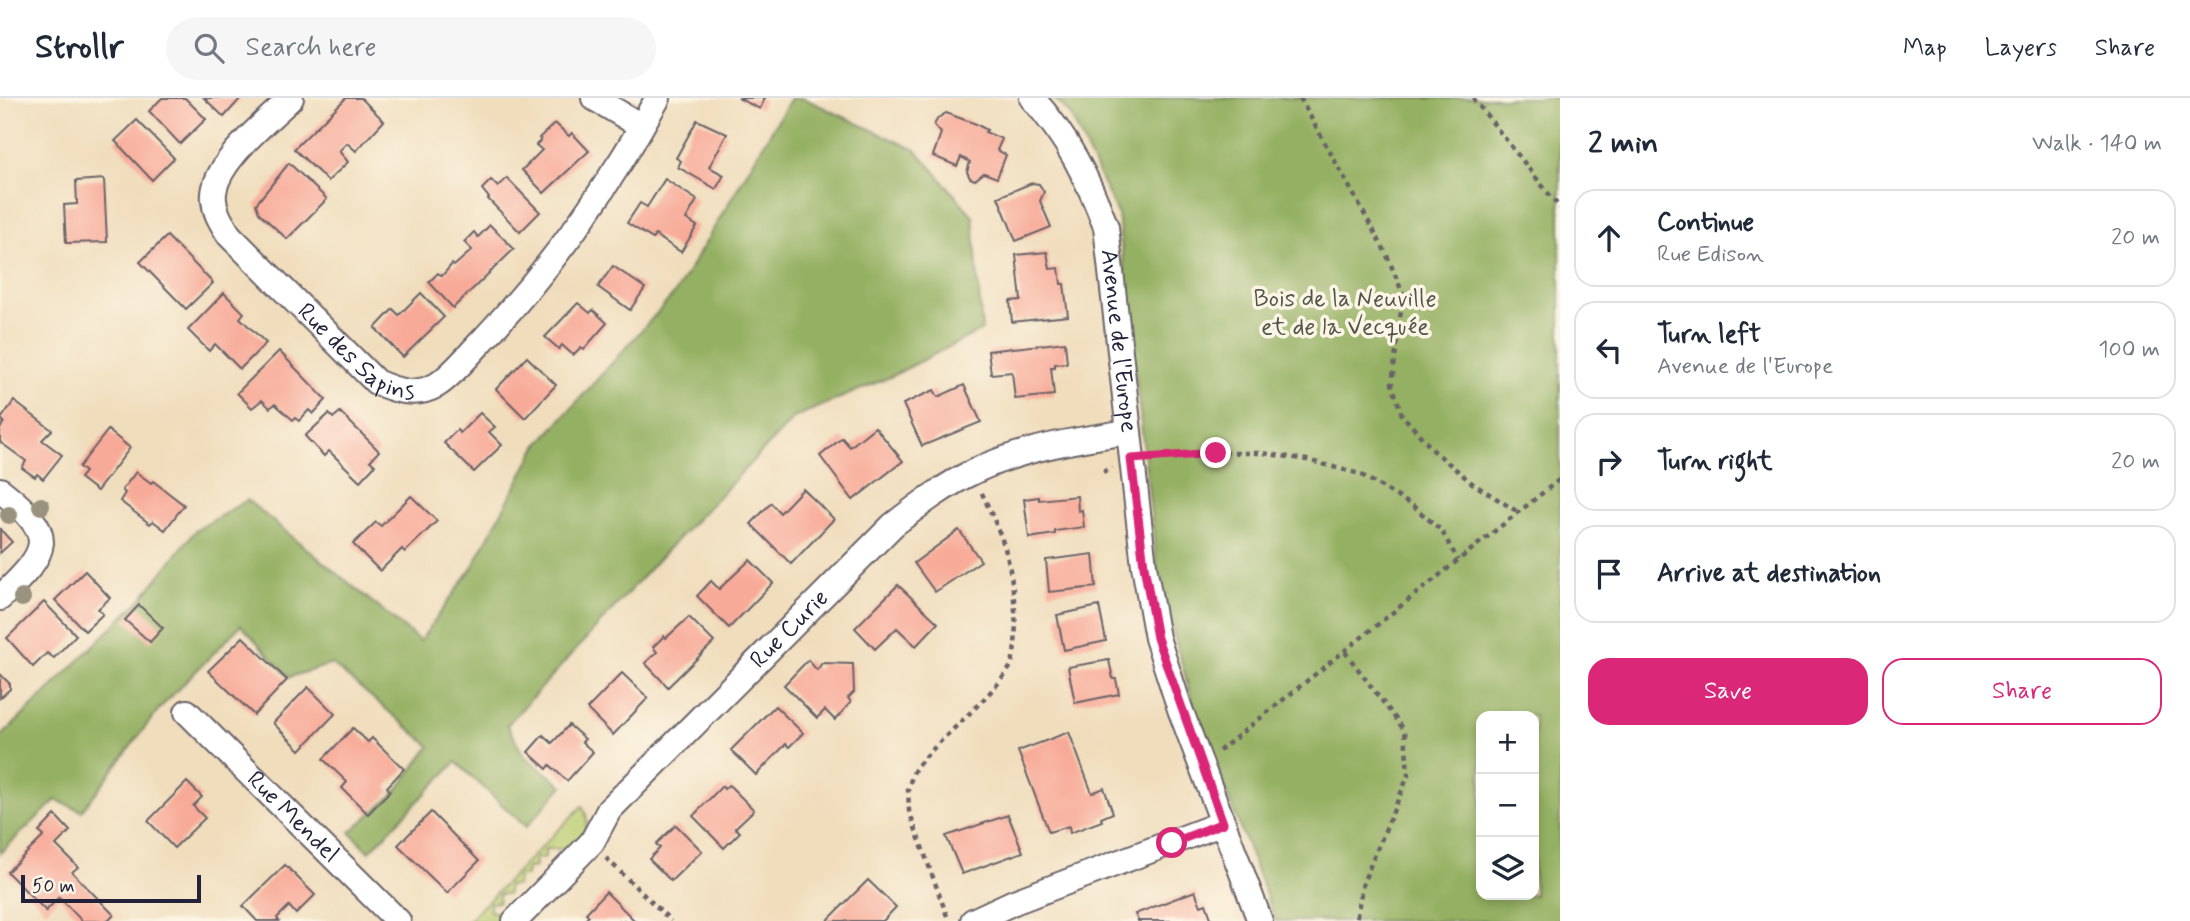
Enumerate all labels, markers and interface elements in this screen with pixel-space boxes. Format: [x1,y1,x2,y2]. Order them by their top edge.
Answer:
search box [166,17,656,80]
text: Strollr [35,26,124,70]
icon: search [190,29,228,67]
text: Search here [246,31,377,65]
text: Map [1903,33,1947,64]
text: Layers [1985,33,2057,64]
text: Share [2095,33,2155,64]
text: 2 min [1588,124,1658,163]
text: Walk · 140 m [2032,129,2162,159]
text: Continue [1657,206,1754,240]
icon: ahead [1590,219,1628,257]
text: 20 m [2111,223,2160,253]
text: Rue Edison [1657,240,1764,270]
street label: Avenue de l'Europe [1093,247,1144,434]
park label: Bois de la Neuville et de la Vecquée [1254,284,1436,343]
street label: Rue des Sapins [290,296,415,407]
text: Turn left [1657,318,1761,352]
icon: left [1590,331,1628,369]
text: 100 m [2098,335,2160,365]
text: Avenue de l'Europe [1657,352,1833,382]
route end [1200,437,1231,468]
icon: right [1590,443,1628,481]
text: Turn right [1657,445,1773,479]
text: 20 m [2111,447,2160,477]
icon: arrive [1590,555,1628,593]
text: Arrive at destination [1657,557,1881,591]
street label: Rue Curie [743,583,835,675]
button: Save [1588,658,1868,725]
button: Share [1882,658,2162,725]
map controls [1476,711,1539,900]
button: + [1476,711,1539,774]
street label: Rue Mendel [240,764,346,869]
button: − [1476,774,1539,837]
route start [1156,827,1187,858]
button: layers [1476,837,1539,900]
scale bar [21,872,201,904]
text: 50 m [32,874,75,899]

